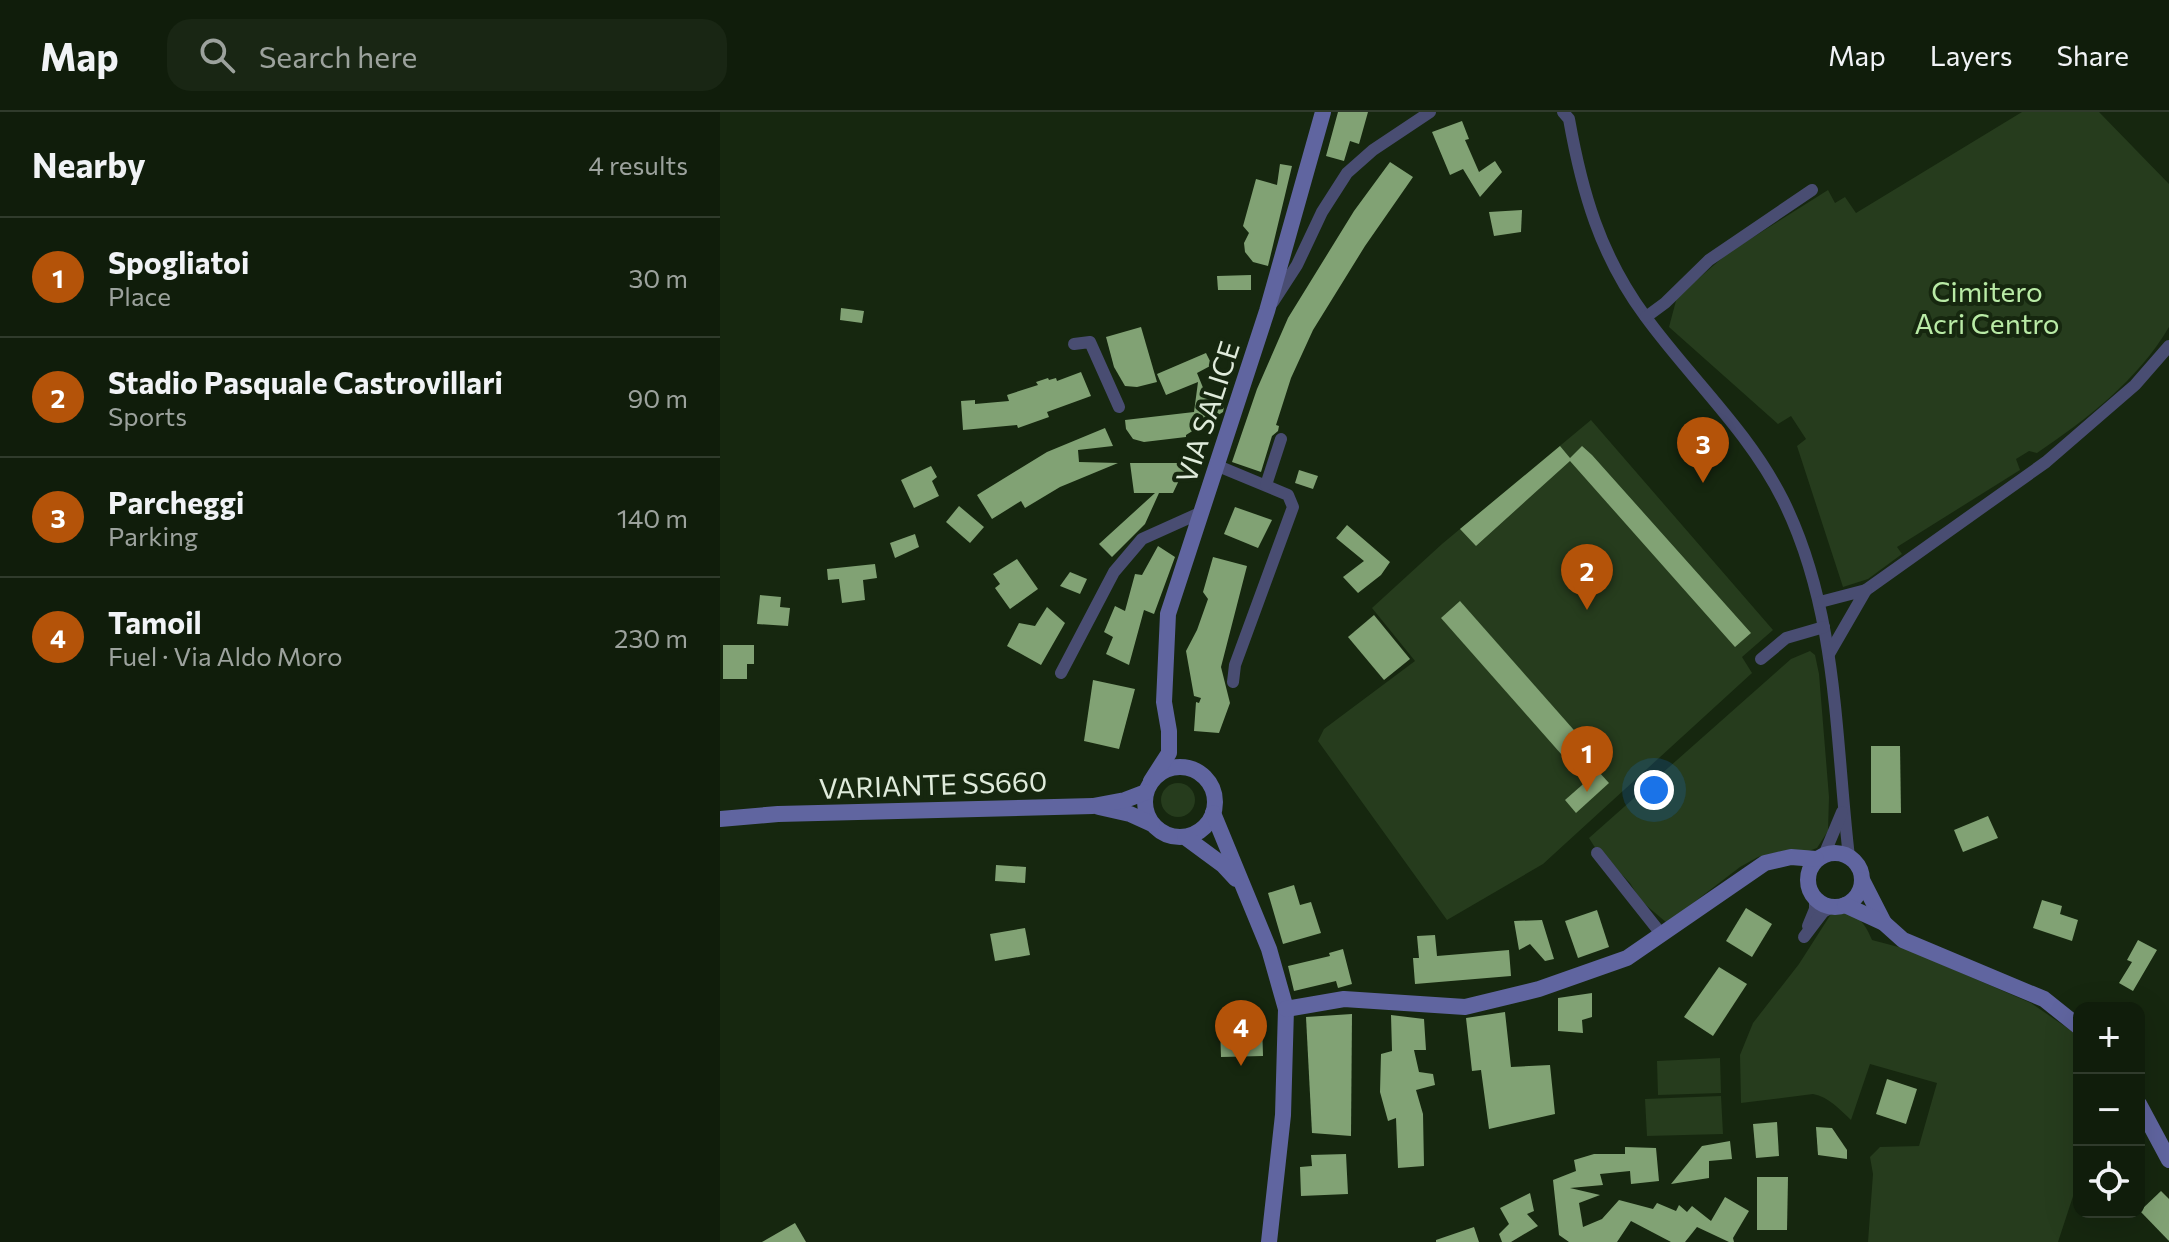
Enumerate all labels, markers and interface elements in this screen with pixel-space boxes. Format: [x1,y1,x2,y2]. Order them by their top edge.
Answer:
search box [167,19,727,91]
text: Map [40,32,119,79]
icon: search [195,33,239,77]
text: Search here [259,37,417,74]
text: Map [1828,38,1886,72]
text: Layers [1930,38,2012,72]
text: Share [2056,38,2129,72]
text: Nearby [32,143,146,185]
text: 4 results [588,149,688,180]
text: Spogliatoi [108,243,249,280]
text: 1 [52,262,64,293]
text: 30 m [629,262,688,293]
park label: Cimitero Acri Centro [1914,274,2060,340]
text: Place [108,280,171,311]
street label: VIA SALICE [1168,337,1246,487]
text: Stadio Pasquale Castrovillari [108,363,503,400]
text: 2 [51,382,65,413]
text: 90 m [628,382,688,413]
text: Sports [108,400,187,431]
pin: 3 [1677,417,1729,483]
text: Parcheggi [108,483,244,520]
text: 3 [50,502,66,533]
text: 140 m [617,502,688,533]
text: Parking [108,520,198,551]
pin: 2 [1561,544,1613,610]
text: Tamoil [108,603,202,640]
text: 4 [50,622,66,653]
text: 230 m [614,622,688,653]
text: Fuel · Via Aldo Moro [108,640,342,671]
pin: 1 [1561,726,1613,792]
street label: VARIANTE SS660 [818,763,1048,805]
your location [1634,770,1674,810]
pin: 4 [1215,1000,1267,1066]
map controls [2073,1002,2145,1218]
button: + [2073,1002,2145,1074]
button: − [2073,1074,2145,1146]
button: locate [2073,1146,2145,1218]

